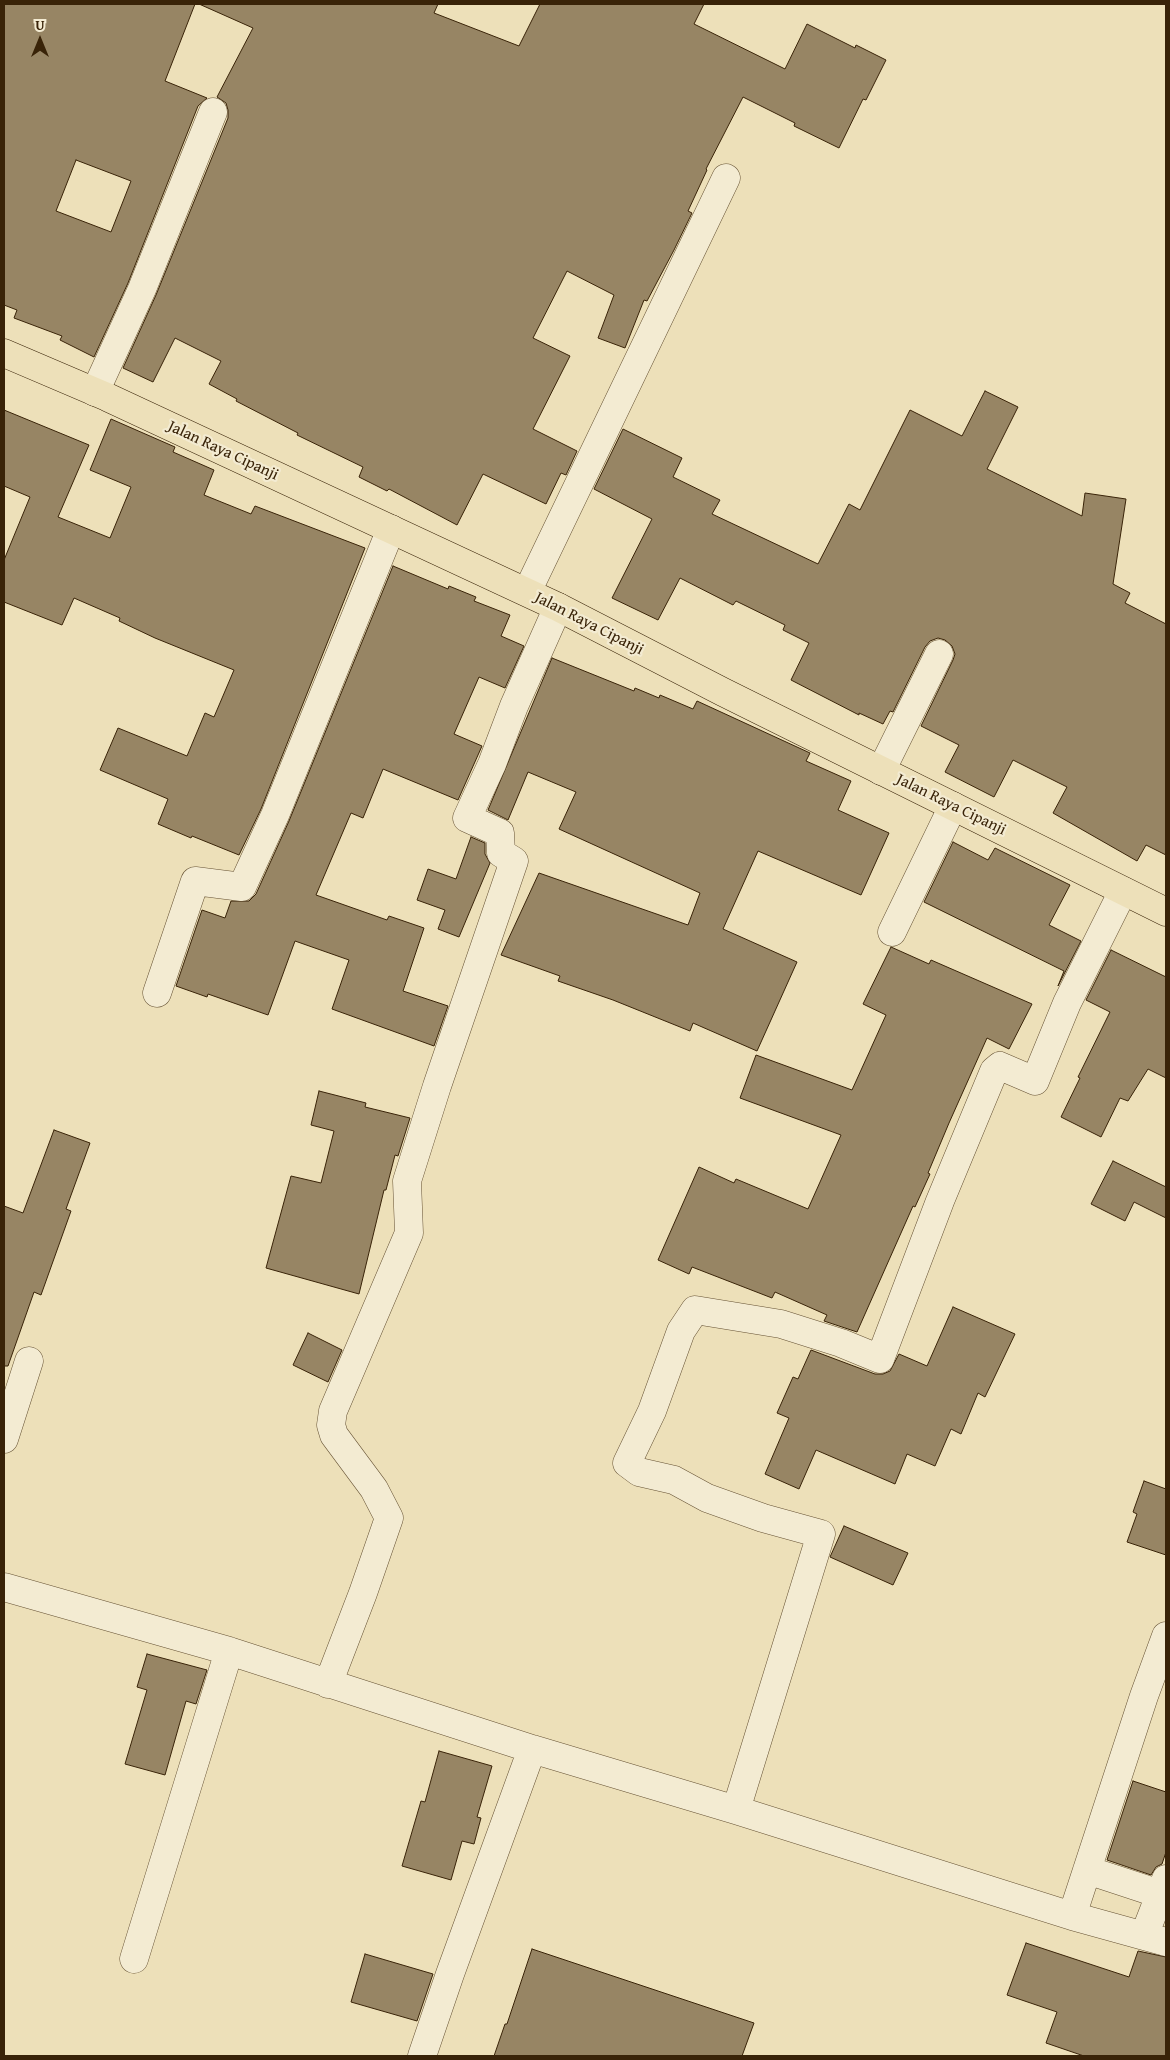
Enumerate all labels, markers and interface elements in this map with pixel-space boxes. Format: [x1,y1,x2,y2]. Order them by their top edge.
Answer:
north arrow [15,15,65,65]
text: U [35,15,45,35]
street label: Jalan Raya Cipanji [165,417,281,485]
street label: Jalan Raya Cipanji [531,588,647,660]
street label: Jalan Raya Cipanji [893,770,1009,840]

